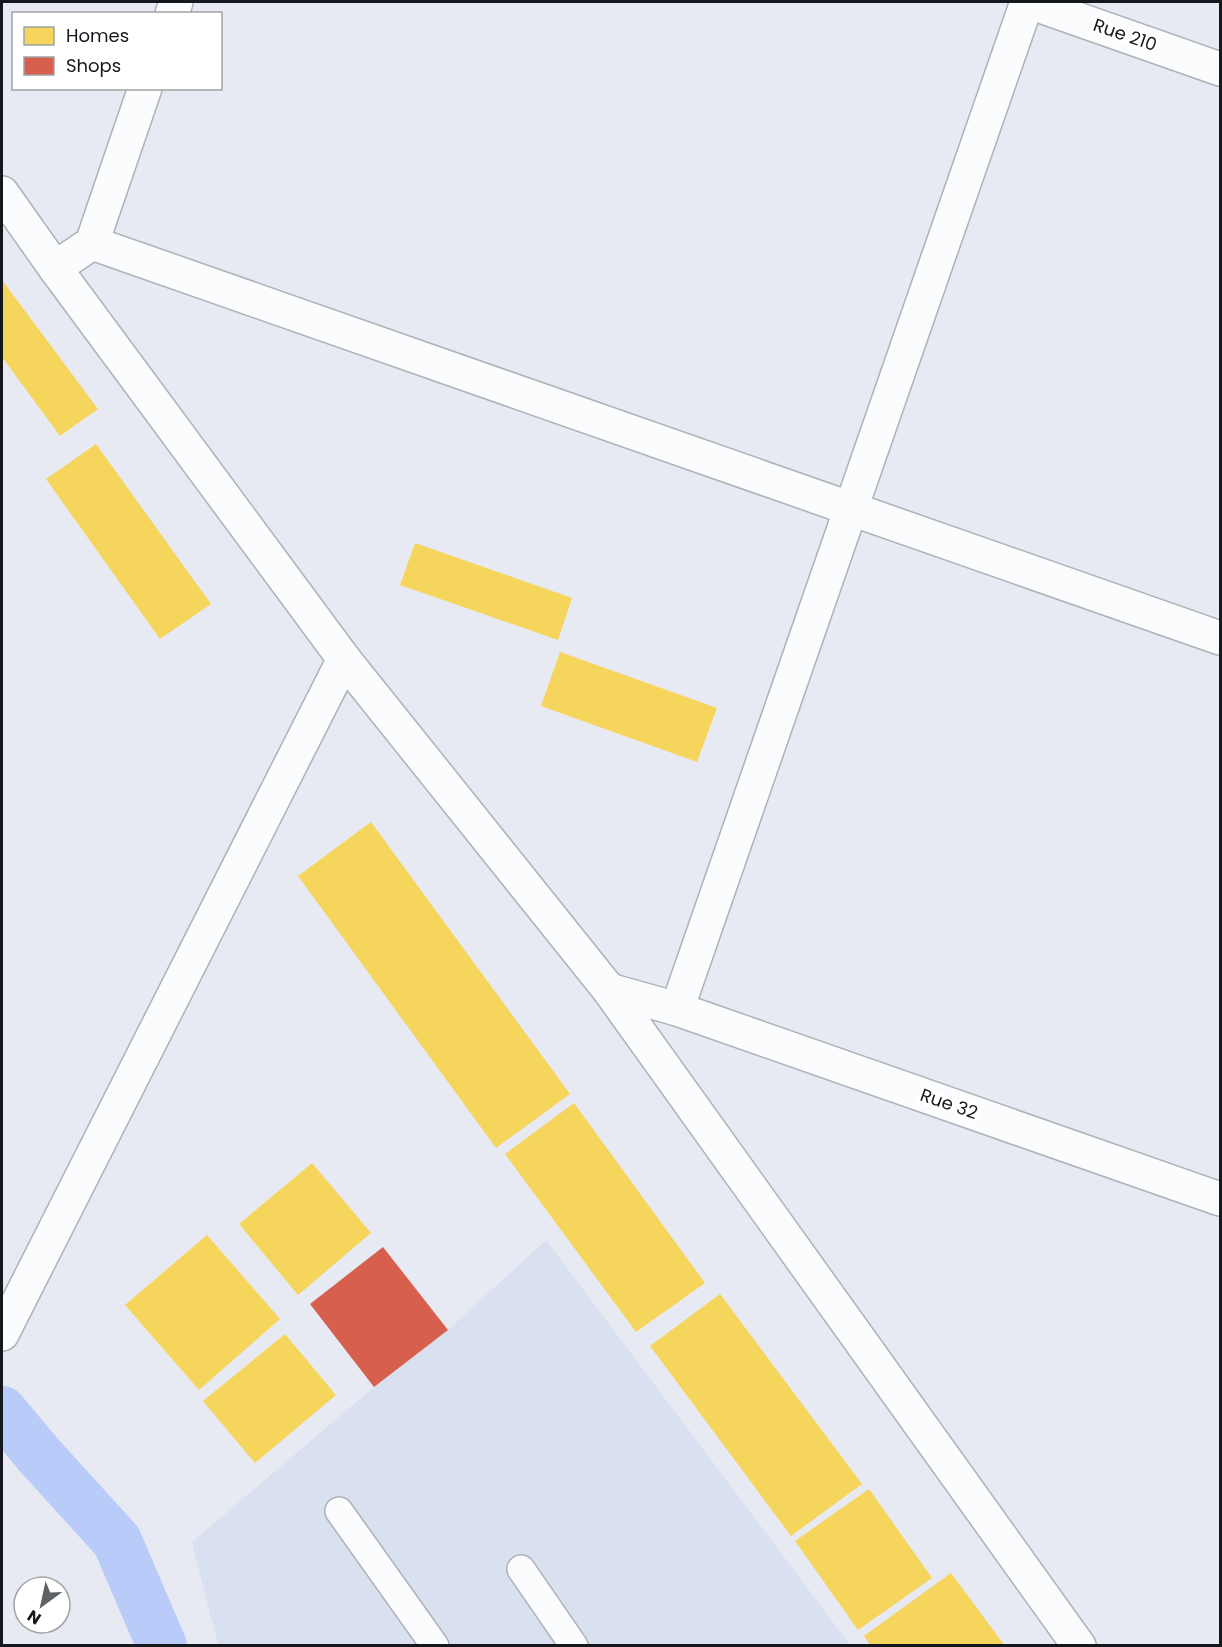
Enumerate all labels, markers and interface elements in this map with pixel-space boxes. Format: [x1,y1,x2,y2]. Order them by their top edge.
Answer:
legend [12,12,222,90]
street label: Rue 210 [1090,12,1160,57]
text: Homes [66,23,129,48]
text: Shops [66,53,121,78]
street label: Rue 32 [917,1082,981,1125]
north arrow [12,1575,72,1635]
text: N [23,1604,45,1630]

